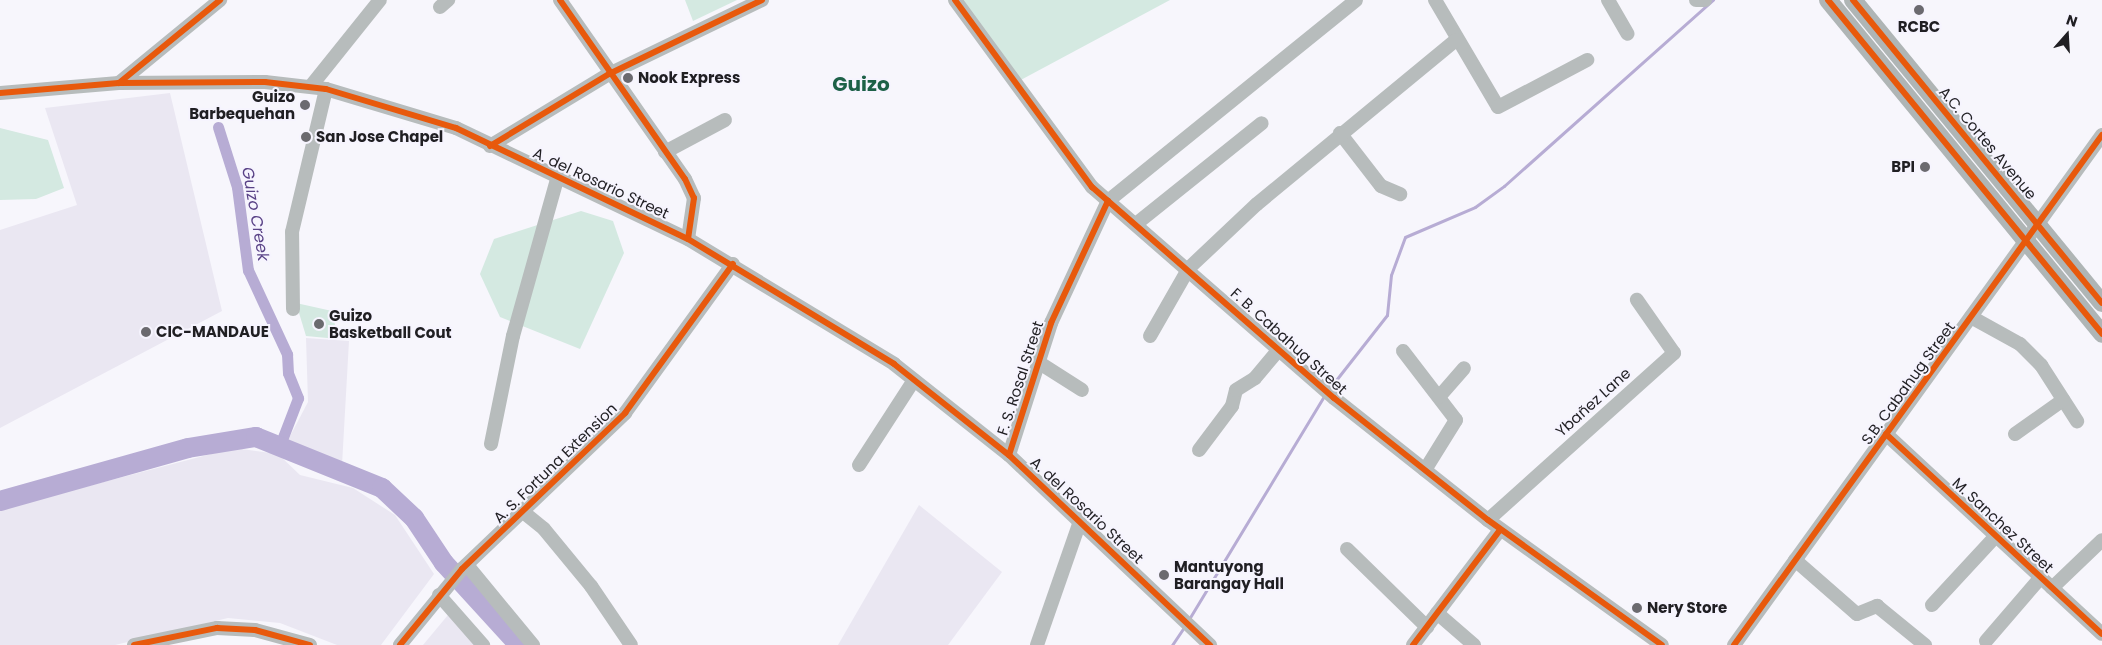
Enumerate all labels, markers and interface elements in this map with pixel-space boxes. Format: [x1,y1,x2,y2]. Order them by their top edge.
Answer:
marker: RCBC [1913,4,1925,16]
north arrow [2042,10,2092,60]
text: N [2064,10,2080,32]
place label: RCBC [1898,18,1940,36]
place label: Nook Express [638,69,740,87]
marker: Nook Express [622,72,634,84]
district label: Guizo [832,72,890,96]
street label: A.C. Cortes Avenue [1936,83,2040,203]
place label: Guizo Barbequehan [189,87,295,122]
marker: Guizo Barbequehan [299,99,311,111]
place label: San Jose Chapel [316,128,443,146]
marker: San Jose Chapel [300,131,312,143]
street label: A. del Rosario Street [530,144,672,222]
place label: BPI [1891,158,1915,176]
marker: BPI [1919,161,1931,173]
water label: Guizo Creek [237,165,273,263]
street label: F. B. Cabahug Street [1227,284,1351,398]
place label: Guizo Basketball Cout [329,306,452,341]
marker: Guizo Basketball Cout [313,318,325,330]
street label: S.B. Cabahug Street [1857,318,1959,448]
street label: F. S. Rosal Street [993,319,1047,437]
place label: CIC-MANDAUE [156,323,269,341]
marker: CIC-MANDAUE [140,326,152,338]
street label: Ybañez Lane [1552,364,1634,440]
street label: A. S. Fortuna Extension [489,399,621,527]
street label: A. del Rosario Street [1027,453,1147,567]
street label: M. Sanchez Street [1949,474,2057,576]
place label: Mantuyong Barangay Hall [1174,557,1284,592]
marker: Mantuyong Barangay Hall [1158,569,1170,581]
place label: Nery Store [1647,599,1727,617]
marker: Nery Store [1631,602,1643,614]

